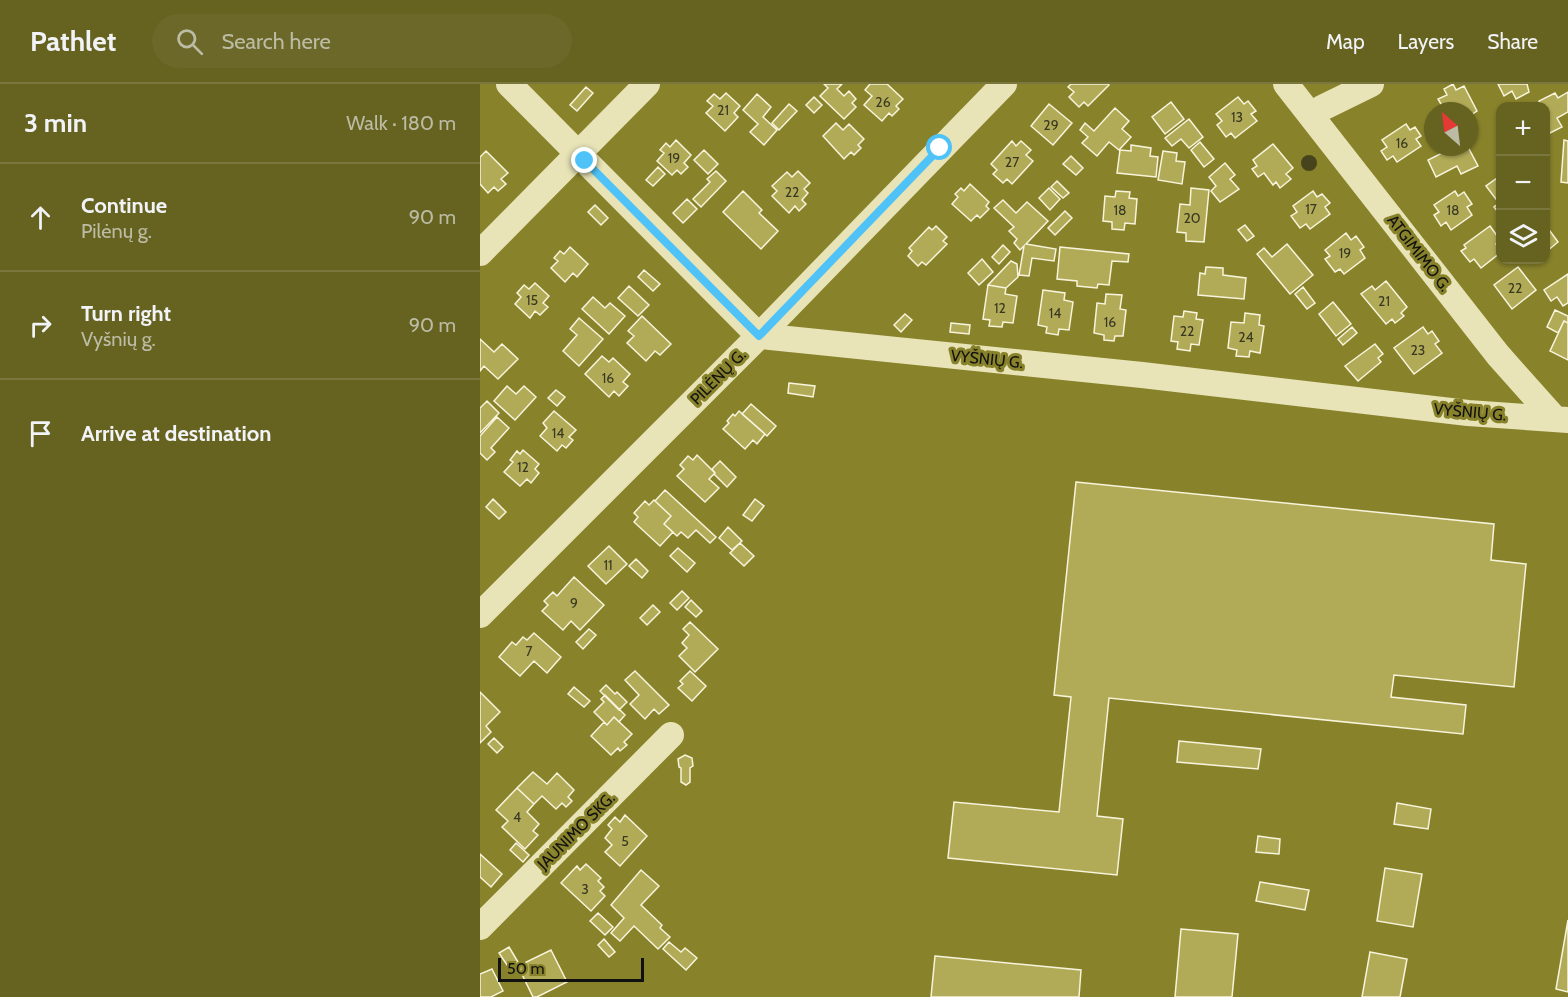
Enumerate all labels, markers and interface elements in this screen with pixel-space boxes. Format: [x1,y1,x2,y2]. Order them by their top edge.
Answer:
search box [152,14,572,68]
text: Pathlet [30,24,116,58]
icon: search [173,25,206,58]
text: Search here [221,28,331,55]
text: Map [1326,29,1365,54]
text: Layers [1398,29,1454,54]
text: Share [1487,29,1538,54]
house number: 26 [875,93,891,111]
house number: 21 [717,101,729,119]
north arrow [1424,102,1478,156]
map controls [1496,102,1550,264]
button: + [1496,102,1550,156]
text: 3 min [24,107,87,139]
house number: 13 [1231,108,1243,126]
text: Walk · 180 m [346,111,456,135]
house number: 29 [1043,116,1059,134]
route start [926,134,952,160]
house number: 16 [1396,134,1408,152]
route end [571,147,597,173]
house number: 19 [668,149,680,167]
house number: 27 [1005,153,1019,171]
button: − [1496,156,1550,210]
house number: 22 [785,183,799,201]
text: Continue [81,192,167,219]
house number: 17 [1305,200,1317,218]
icon: ahead [24,201,57,234]
house number: 18 [1113,201,1127,219]
house number: 18 [1446,201,1460,219]
text: 90 m [409,205,456,229]
house number: 20 [1183,209,1201,227]
button: layers [1496,210,1550,264]
street label: ATGIMIMO G. [1383,211,1455,295]
text: Pilėnų g. [81,219,152,243]
house number: 19 [1339,244,1351,262]
house number: 22 [1508,279,1522,297]
house number: 15 [526,291,538,309]
house number: 21 [1378,292,1390,310]
house number: 12 [994,299,1006,317]
text: Turn right [81,300,171,327]
house number: 14 [1049,304,1061,322]
icon: right [24,309,57,342]
text: 90 m [409,313,456,337]
house number: 16 [1104,313,1116,331]
house number: 22 [1180,322,1194,340]
text: Vyšnių g. [81,327,156,351]
house number: 24 [1238,328,1254,346]
house number: 23 [1411,341,1425,359]
street label: PILĖNŲ G. [686,345,750,409]
street label: VYŠNIŲ G. [950,346,1024,372]
house number: 16 [602,369,614,387]
street label: VYŠNIŲ G. [1433,399,1507,425]
icon: arrive [24,417,57,450]
text: Arrive at destination [81,420,271,447]
house number: 14 [552,424,564,442]
house number: 12 [517,458,529,476]
house number: 11 [603,556,613,574]
house number: 9 [570,594,578,612]
house number: 7 [525,642,533,660]
street label: JAUNIMO SKG. [533,788,619,874]
house number: 4 [513,808,521,826]
house number: 5 [621,832,629,850]
house number: 3 [581,880,589,898]
scale bar [498,955,644,982]
text: 50 m [507,959,544,978]

